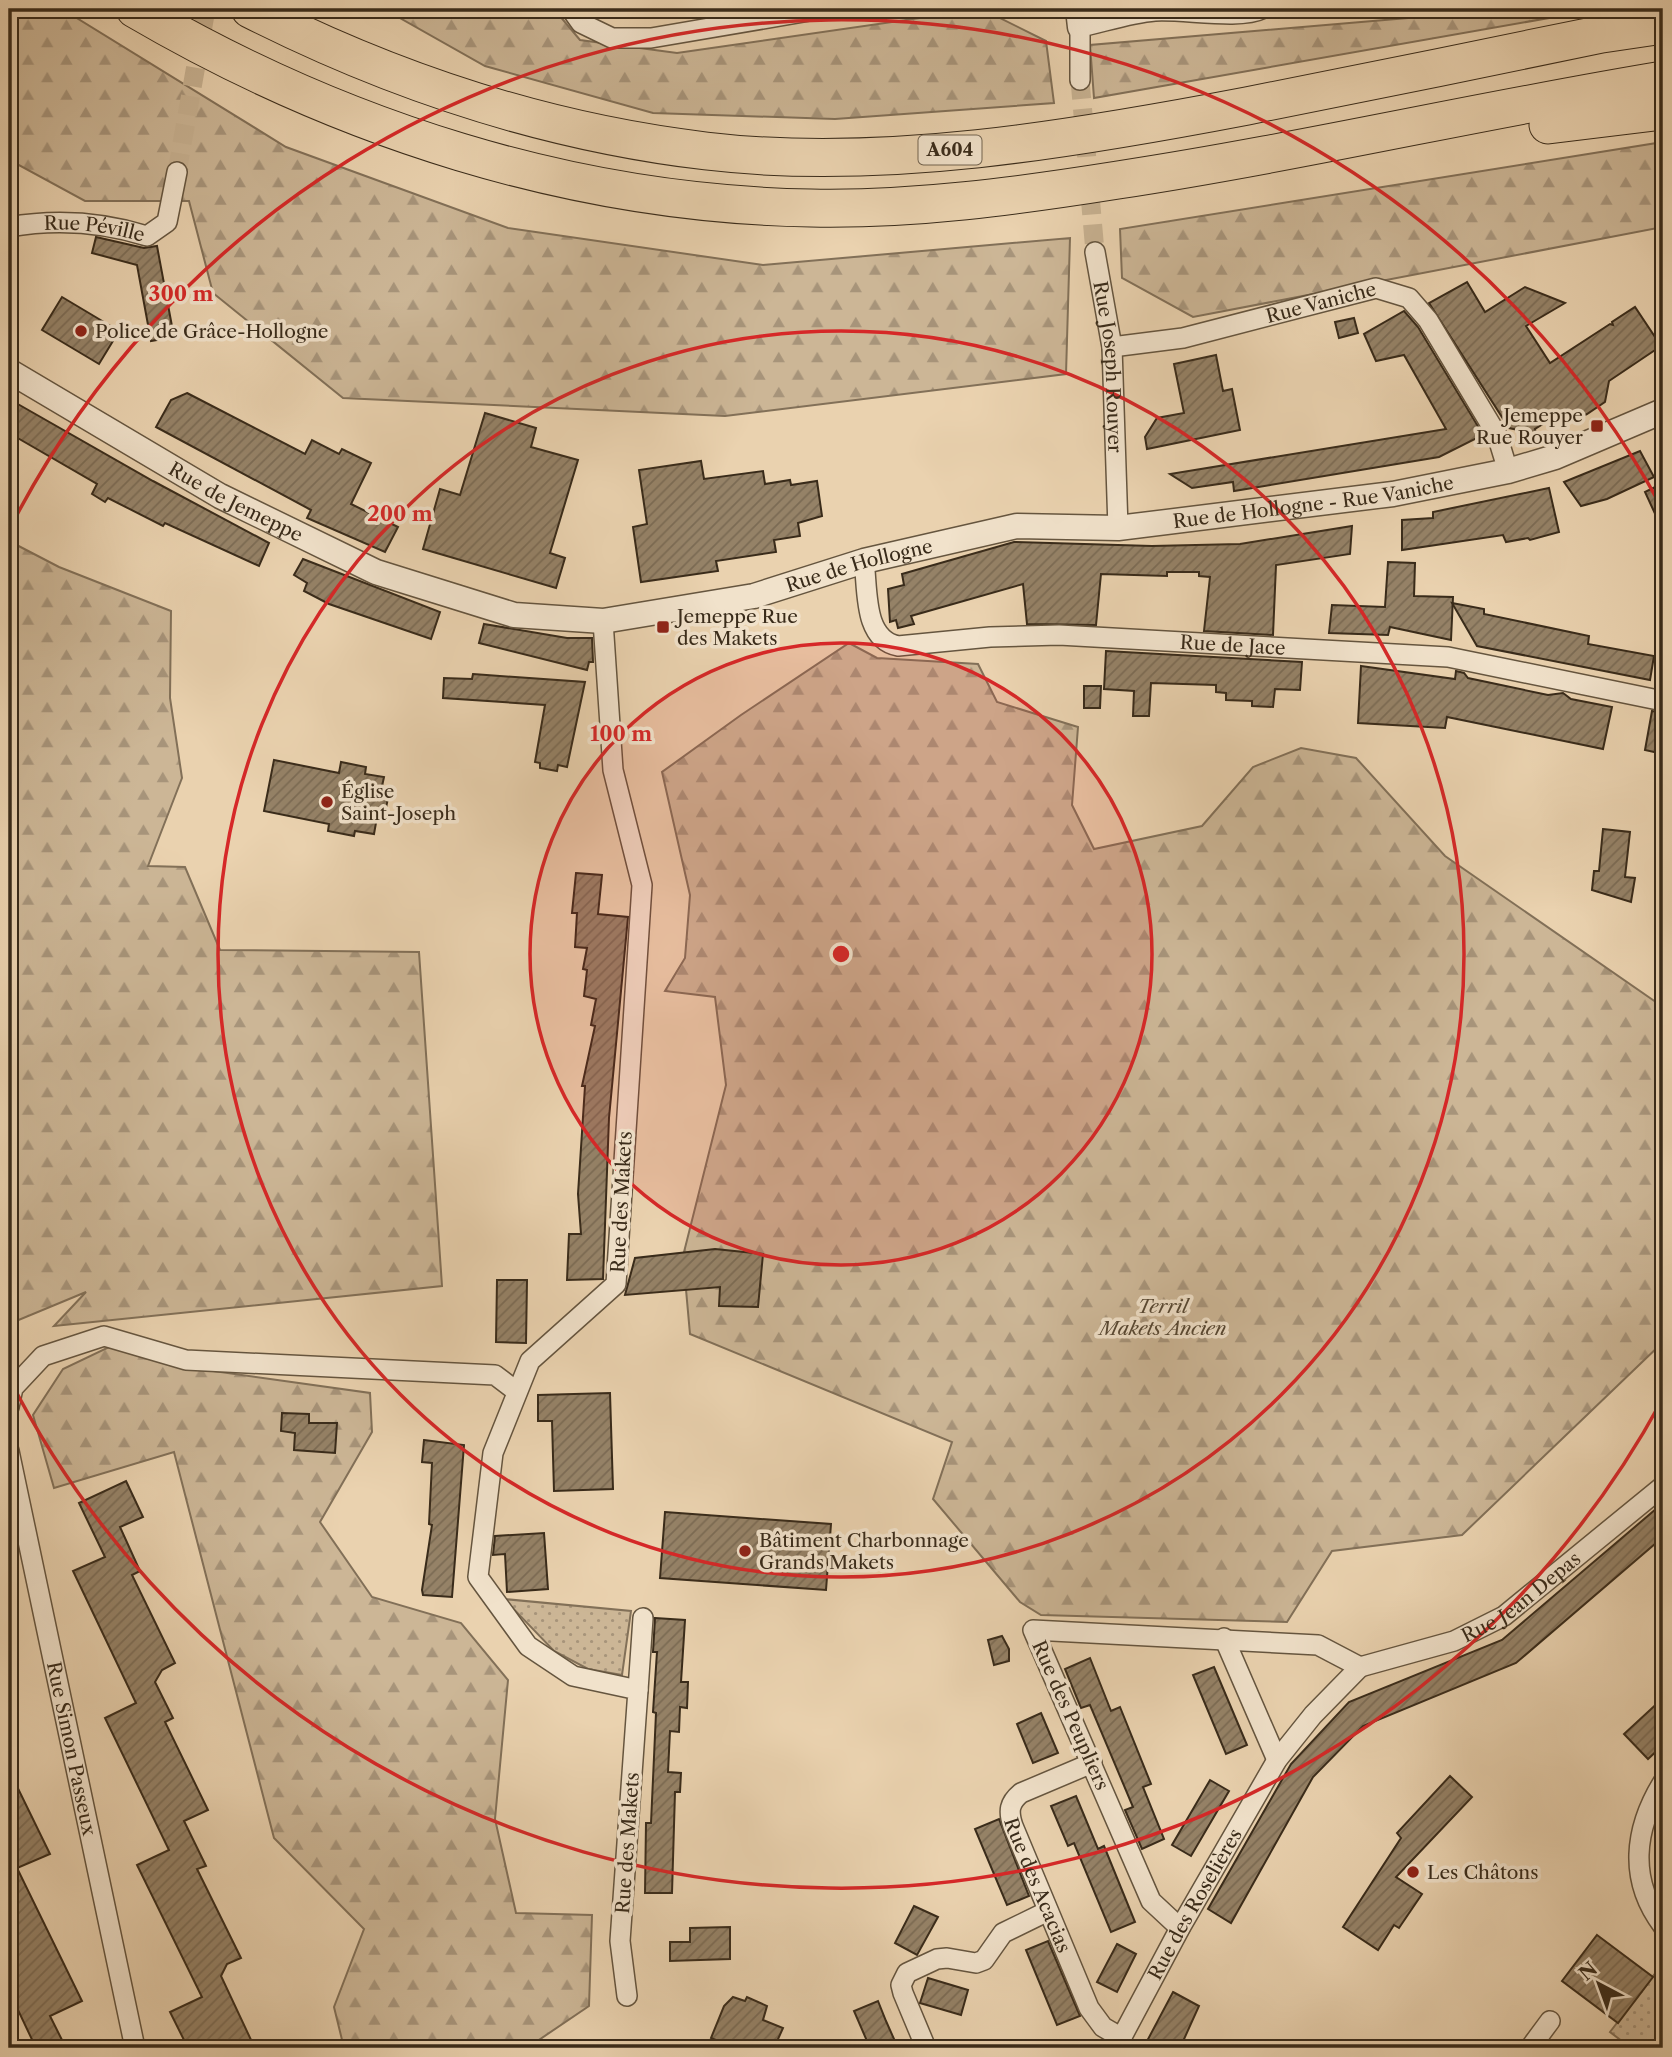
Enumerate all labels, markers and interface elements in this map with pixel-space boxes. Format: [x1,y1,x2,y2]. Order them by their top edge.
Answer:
road number: A604 [918,135,982,164]
street label: Rue Péville [44,212,147,247]
street label: Rue Vaniche [1264,277,1379,328]
street label: Rue Joseph Rouyer [1088,279,1127,453]
text: 300 m [149,281,213,306]
place label: Police de Grâce-Hollogne [95,320,328,343]
marker: Police de Grâce-Hollogne [73,323,89,339]
place label: Jemeppe Rue Rouyer [1476,404,1583,449]
marker: Jemeppe Rue Rouyer [1589,418,1605,434]
street label: Rue de Jemeppe [165,457,306,547]
street label: Rue de Hollogne - Rue Vaniche [1172,471,1456,533]
text: 200 m [367,501,433,526]
street label: Rue de Hollogne [783,535,935,597]
place label: Jemeppe Rue des Makets [674,605,798,650]
marker: Jemeppe Rue des Makets [655,619,671,635]
street label: Rue de Jace [1179,631,1286,660]
text: 100 m [590,721,652,746]
place label: Église Saint-Joseph [341,780,456,825]
marker: Église Saint-Joseph [319,794,335,810]
centre of rings [829,942,853,966]
street label: Rue des Makets [606,1131,637,1273]
park label: Terril Makets Ancien [1098,1295,1226,1340]
place label: Bâtiment Charbonnage Grands Makets [759,1529,969,1574]
marker: Bâtiment Charbonnage Grands Makets [737,1543,753,1559]
street label: Rue Jean Depas [1458,1547,1585,1647]
street label: Rue des Peupliers [1027,1637,1114,1794]
street label: Rue Simon Passeux [42,1659,101,1839]
street label: Rue des Makets [611,1772,644,1915]
street label: Rue des Acacias [999,1815,1076,1956]
street label: Rue des Roselières [1143,1825,1247,1984]
place label: Les Châtons [1427,1861,1539,1884]
marker: Les Châtons [1405,1864,1421,1880]
north arrow [1564,1948,1634,2018]
text: N [1574,1957,1602,1986]

